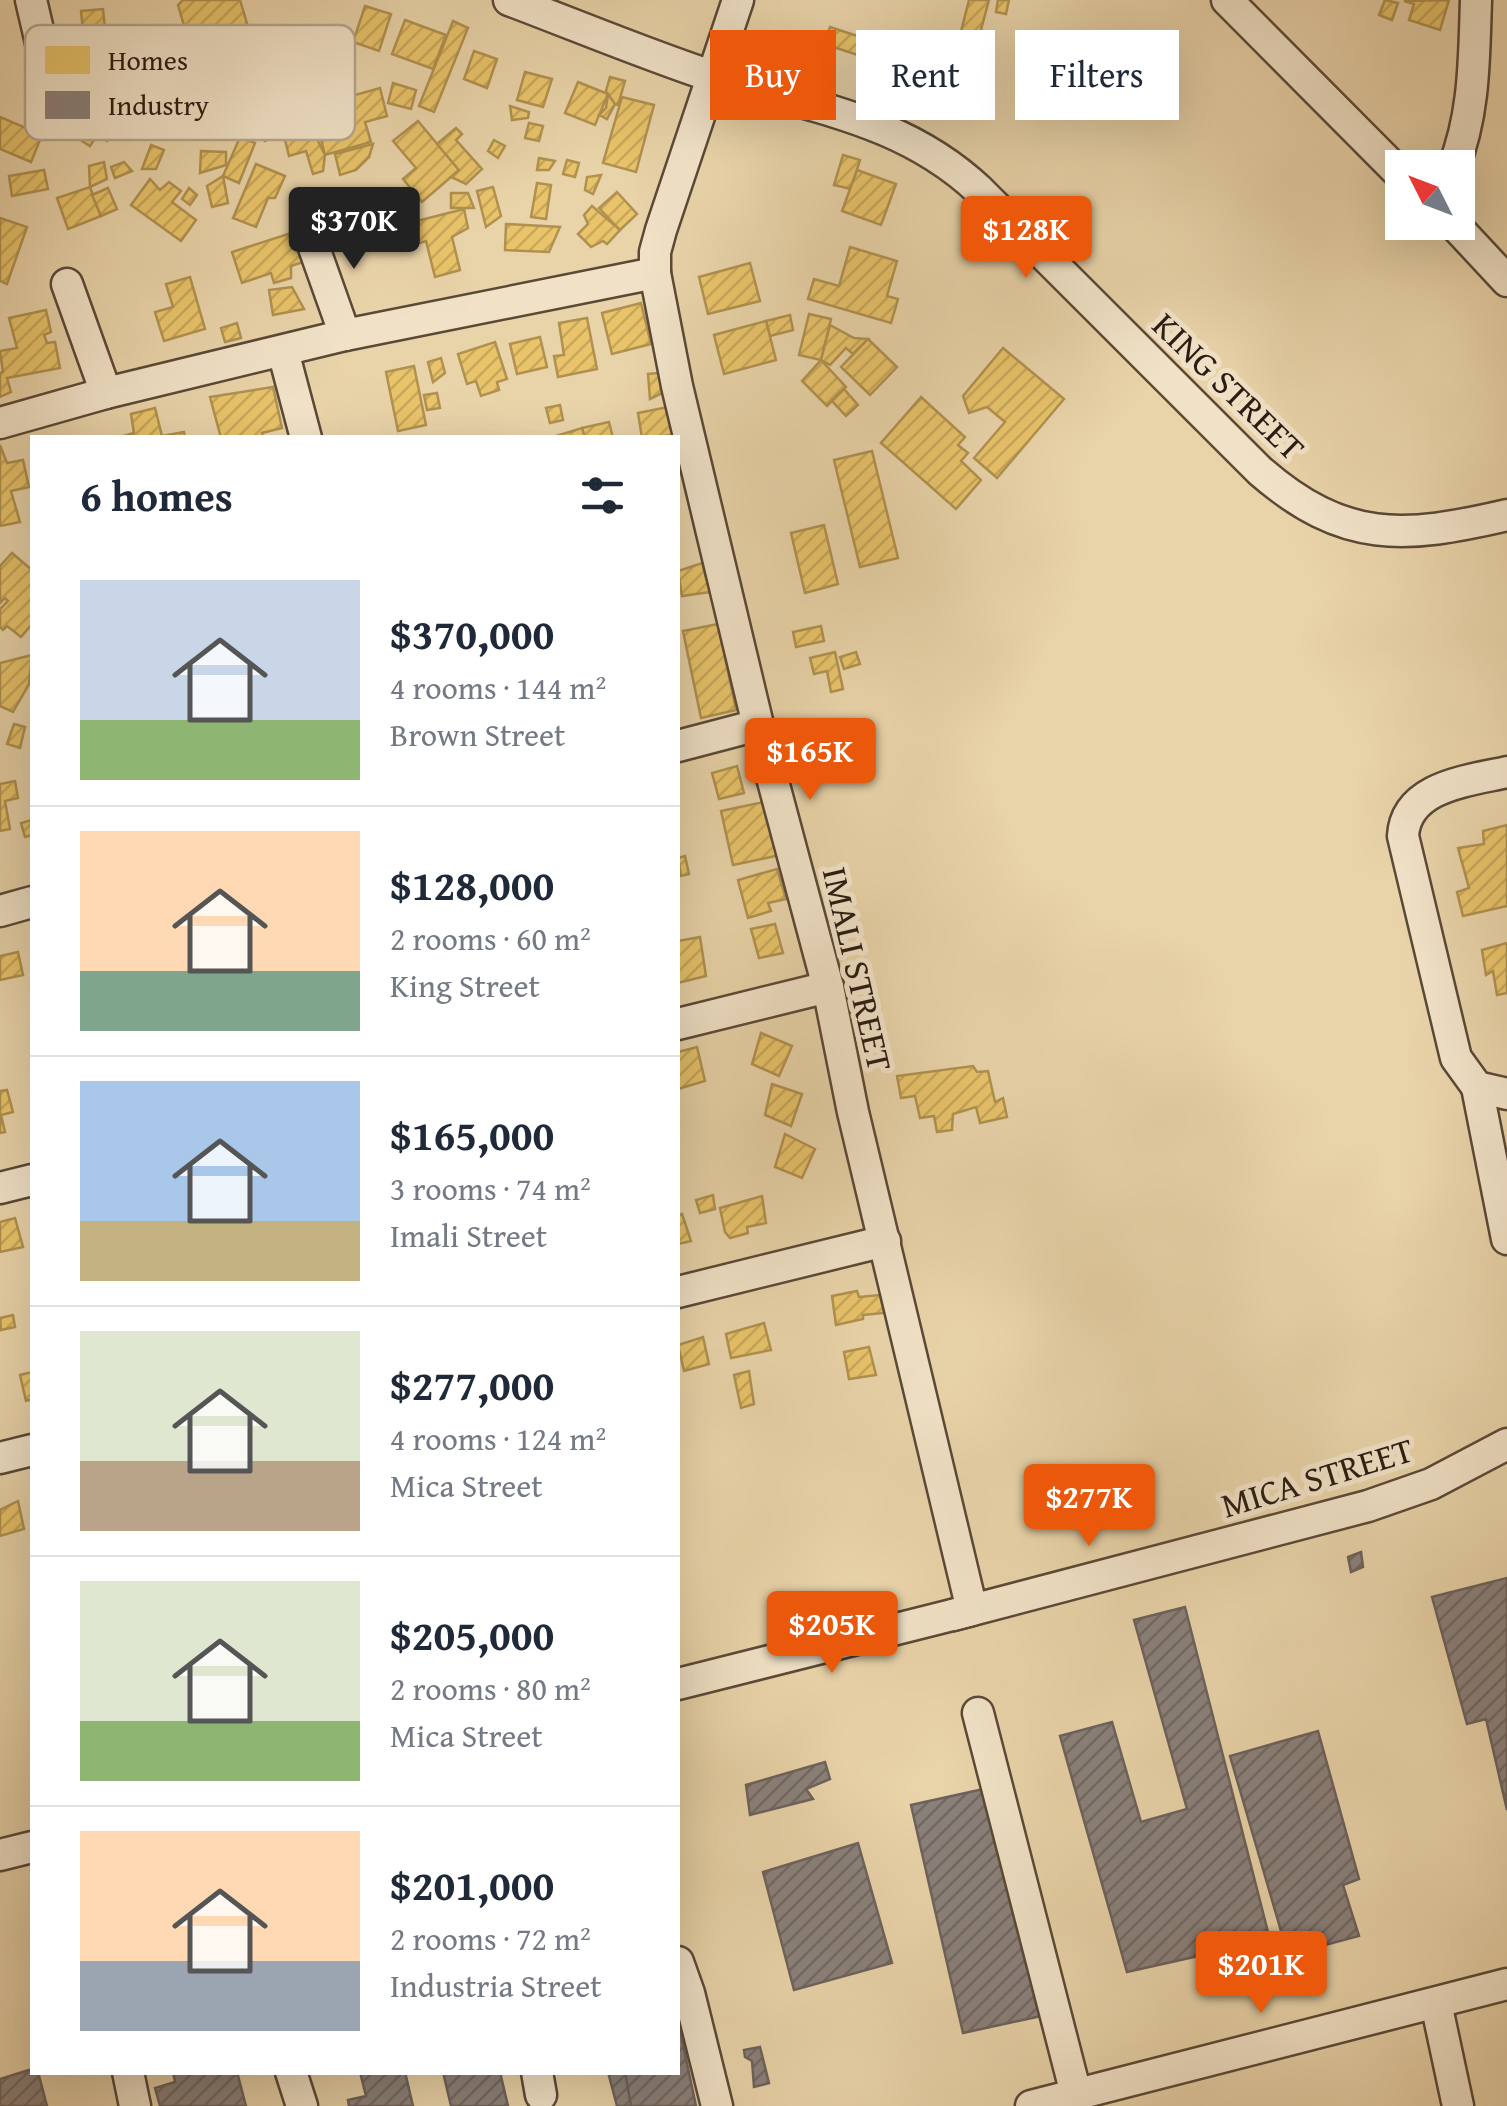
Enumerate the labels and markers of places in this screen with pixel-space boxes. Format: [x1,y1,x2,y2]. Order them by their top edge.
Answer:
pin: $370K [284,187,424,272]
pin: $128K [956,196,1096,281]
pin: $165K [740,718,880,803]
pin: $277K [1019,1464,1159,1549]
pin: $205K [762,1591,902,1676]
pin: $201K [1191,1931,1331,2016]

